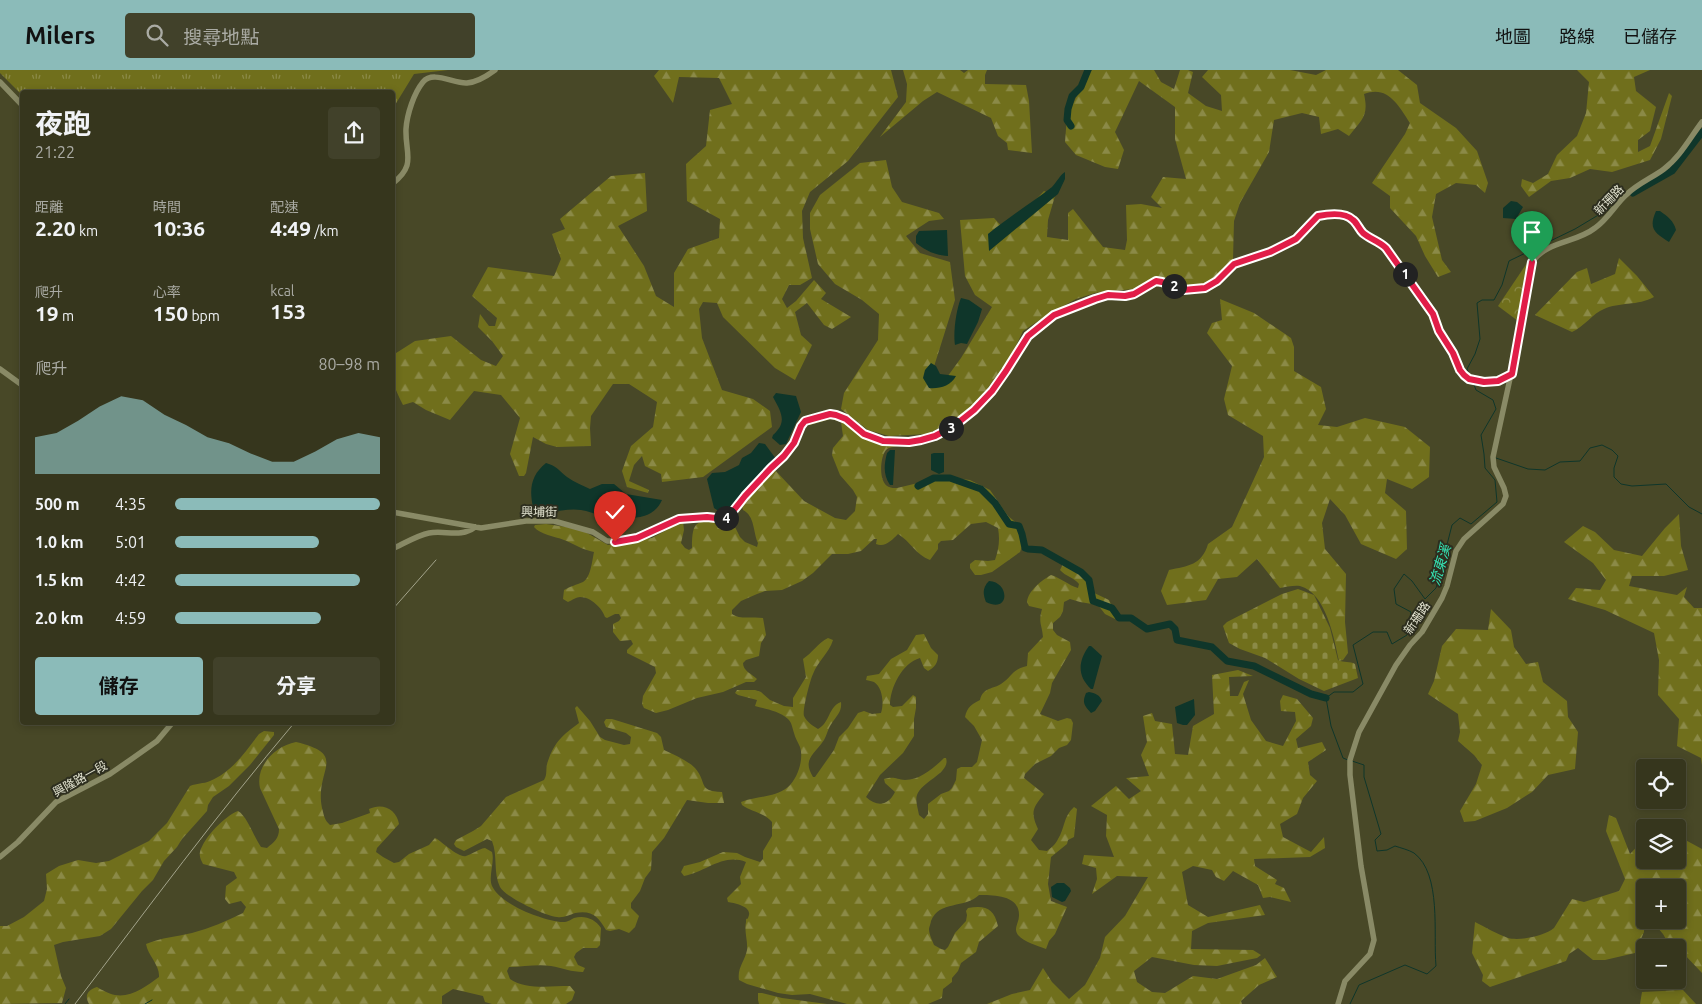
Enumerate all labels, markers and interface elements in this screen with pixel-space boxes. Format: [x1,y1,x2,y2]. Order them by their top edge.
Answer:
search box [125,13,475,58]
icon: search [143,21,171,49]
text: Milers [25,22,95,49]
text: 搜尋地點 [183,26,259,48]
text: 地圖 [1495,26,1531,46]
text: 路線 [1559,26,1595,46]
text: 已儲存 [1623,26,1677,46]
button: share [328,107,380,159]
text: 夜跑 [35,108,91,139]
text: 21:22 [35,143,75,161]
street label: 新珊路 [1591,182,1626,217]
text: 距離 [35,199,63,215]
text: 時間 [153,199,181,215]
text: 配速 [270,199,298,215]
pin [1511,211,1553,262]
text: 2.20 [35,216,76,240]
text: 10:36 [153,216,205,240]
text: 4:49 [270,216,311,240]
icon: arrive [1518,218,1546,246]
text: km [76,223,98,239]
text: /km [311,223,339,239]
pin: 1 [1392,262,1418,286]
text: 1 [1402,266,1409,282]
pin: 2 [1162,274,1186,298]
text: 2 [1171,278,1178,294]
text: kcal [270,283,295,299]
text: 爬升 [35,284,63,300]
text: 心率 [153,284,181,300]
text: 153 [270,299,306,323]
text: 19 [35,301,59,325]
text: 150 [153,301,188,325]
text: m [59,308,74,324]
text: bpm [188,308,220,324]
text: 80–98 m [318,355,380,373]
text: 爬升 [35,359,67,377]
pin: 3 [938,416,964,440]
text: 3 [948,420,955,436]
pin [594,491,636,542]
text: 500 m [35,495,80,513]
text: 4:35 [115,495,146,513]
icon: check [601,498,629,526]
street label: 興埔街 [521,505,557,518]
pin: 4 [714,506,738,530]
text: 4 [723,510,730,526]
text: 1.0 km [35,533,84,551]
text: 5:01 [115,533,146,551]
water label: 流東溪 [1426,541,1454,587]
text: 1.5 km [35,571,84,589]
text: 4:42 [115,571,146,589]
street label: 新珊路 [1401,599,1432,636]
text: 2.0 km [35,609,84,627]
text: 4:59 [115,609,146,627]
button: 儲存 [35,657,203,715]
button: 分享 [213,657,380,715]
street label: 興隆路一段 [50,758,109,799]
map controls [1636,759,1686,989]
button: locate [1636,759,1686,809]
button: layers [1636,819,1686,869]
button: + [1636,879,1686,929]
button: − [1636,939,1686,989]

